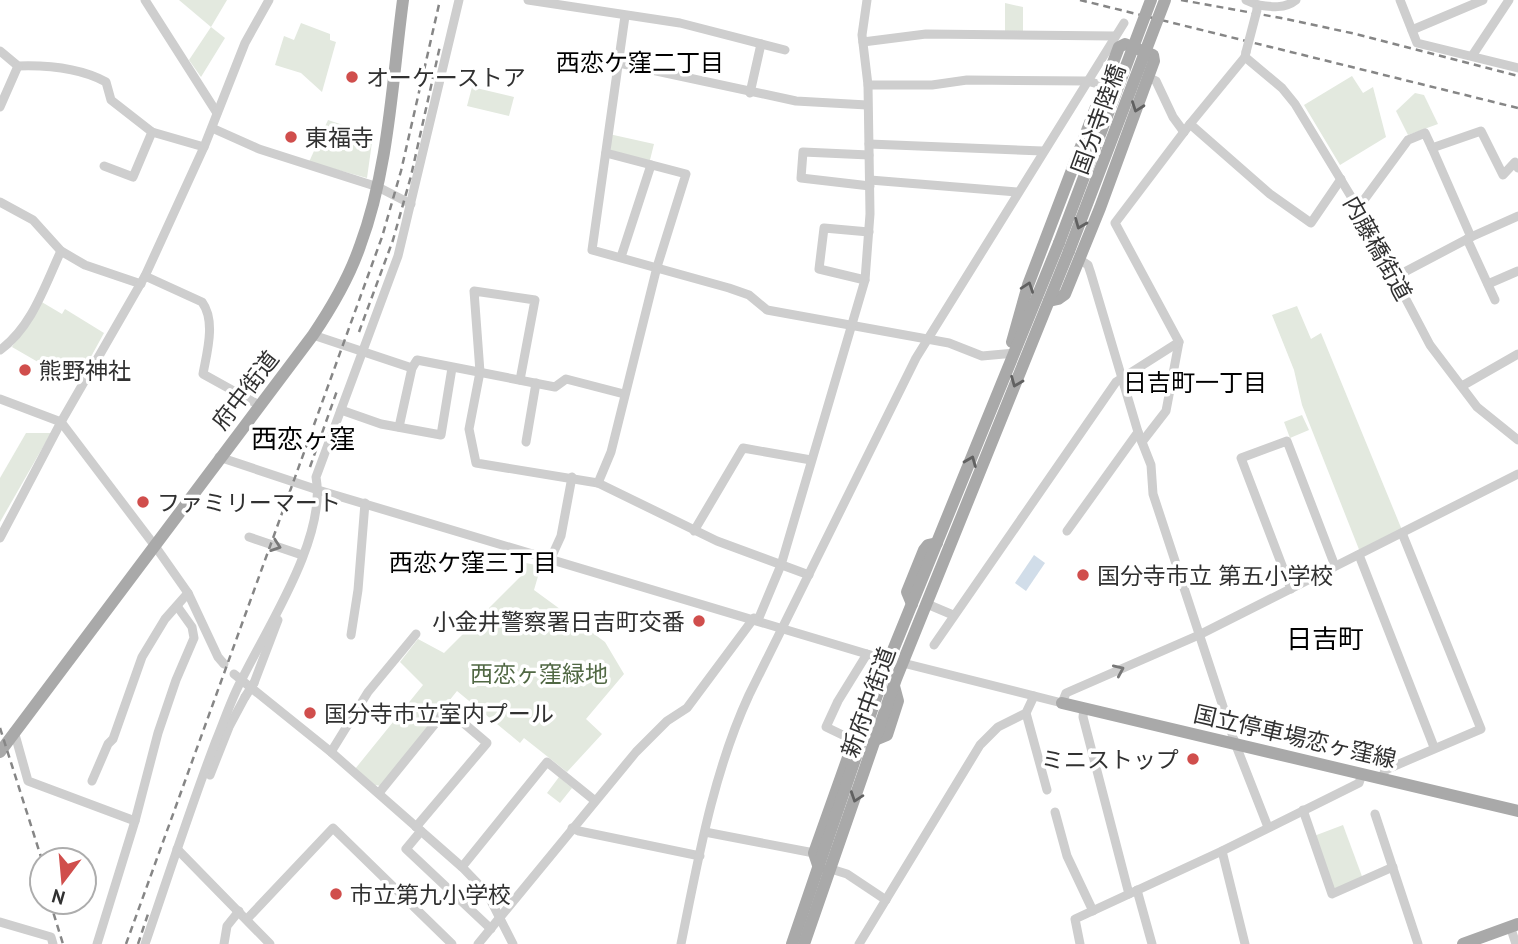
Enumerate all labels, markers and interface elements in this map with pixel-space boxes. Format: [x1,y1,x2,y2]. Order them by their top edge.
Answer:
district label: 西恋ケ窪二丁目 [556,47,724,78]
street label: 国分寺陸橋 [1065,60,1131,178]
place label: オーケーストア [366,63,526,92]
marker: オーケーストア [344,69,360,85]
one-way arrow [1131,101,1145,113]
place label: 東福寺 [305,123,374,152]
marker: 東福寺 [283,129,299,145]
street label: 内藤橋街道 [1337,191,1419,305]
one-way arrow [1075,218,1089,230]
one-way arrow [1020,281,1034,294]
street label: 府中街道 [205,345,285,435]
place label: 熊野神社 [39,356,131,385]
marker: 熊野神社 [17,362,33,378]
district label: 日吉町一丁目 [1123,367,1267,398]
one-way arrow [1011,376,1025,388]
district label: 西恋ヶ窪 [251,422,355,455]
one-way arrow [962,455,976,467]
place label: ファミリーマート [157,488,341,517]
marker: ファミリーマート [135,494,151,510]
one-way arrow [269,538,281,552]
district label: 西恋ケ窪三丁目 [389,547,557,578]
place label: 国分寺市立 第五小学校 [1097,561,1333,590]
marker: 国分寺市立 第五小学校 [1075,567,1091,583]
place label: 小金井警察署日吉町交番 [432,607,685,636]
marker: 小金井警察署日吉町交番 [691,613,707,629]
district label: 日吉町 [1286,622,1364,655]
street label: 新府中街道 [835,643,901,761]
park label: 西恋ヶ窪緑地 [470,659,608,688]
one-way arrow [1112,664,1124,678]
place label: 国分寺市立室内プール [324,699,554,728]
street label: 国立停車場恋ヶ窪線 [1191,699,1399,773]
marker: 国分寺市立室内プール [302,705,318,721]
place label: ミニストップ [1041,745,1179,774]
marker: ミニストップ [1185,751,1201,767]
one-way arrow [850,790,864,802]
north arrow [28,846,98,916]
place label: 市立第九小学校 [350,880,511,909]
text: N [49,884,68,911]
marker: 市立第九小学校 [328,886,344,902]

